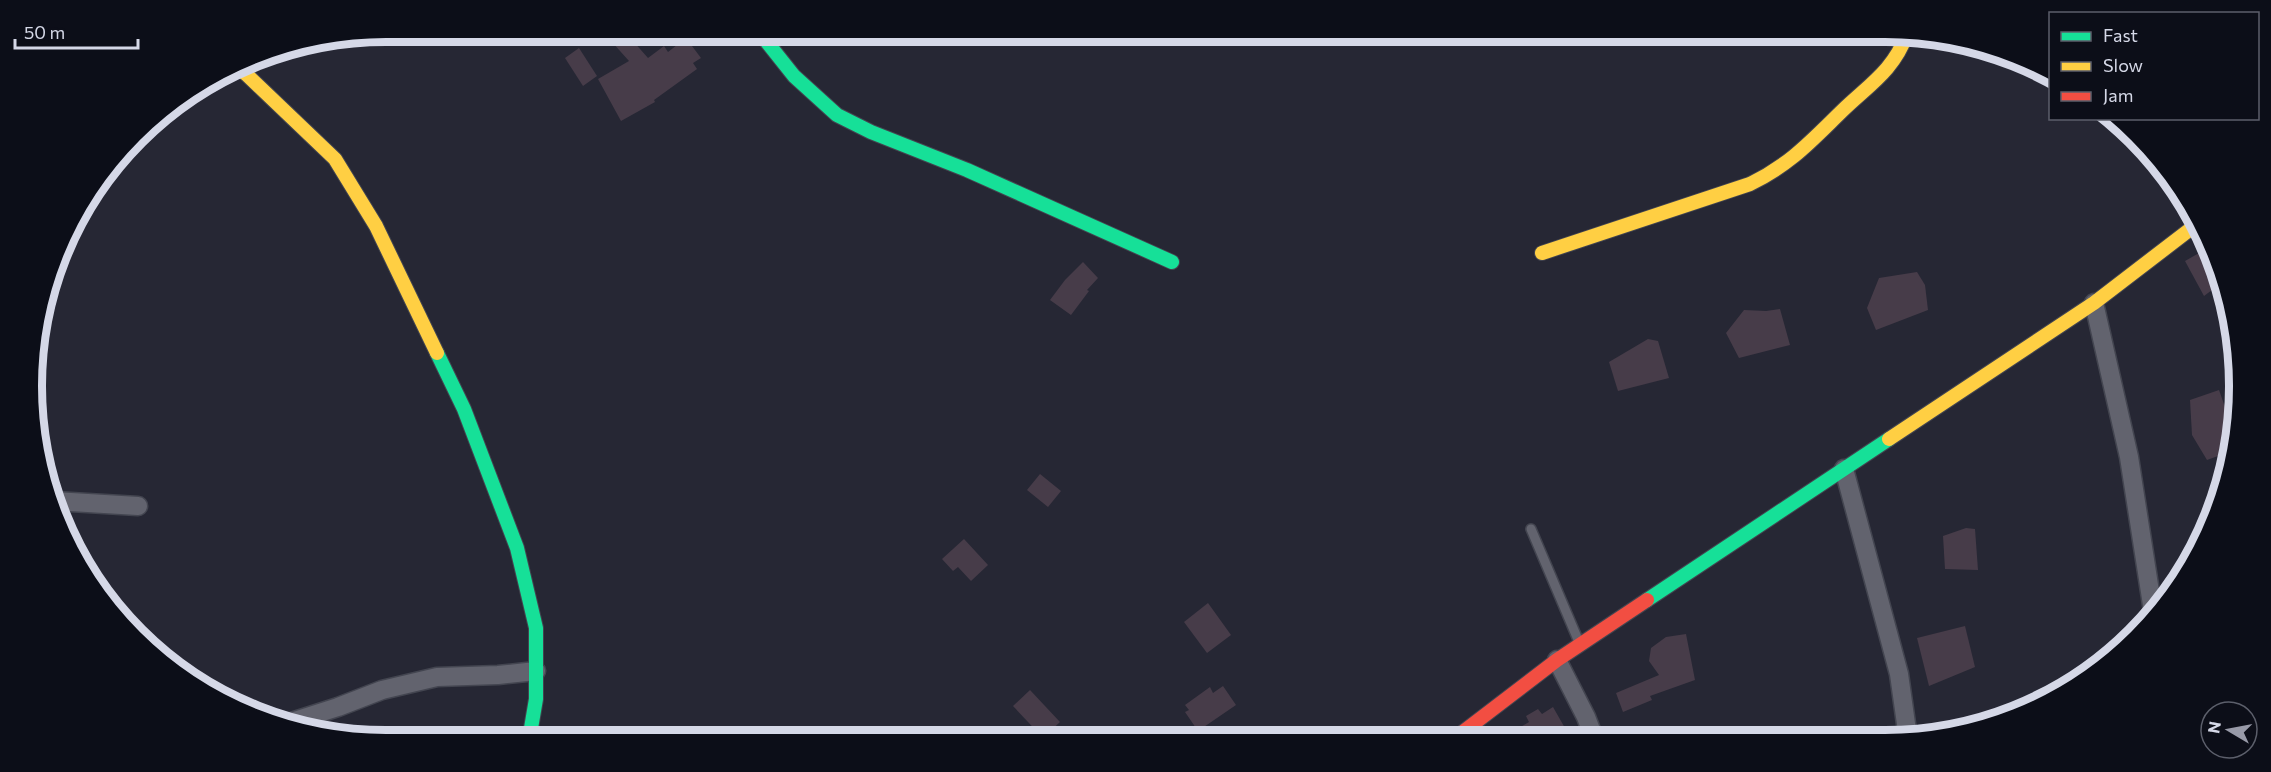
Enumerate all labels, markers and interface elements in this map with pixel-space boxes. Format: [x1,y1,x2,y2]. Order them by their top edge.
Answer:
scale bar [15,12,138,50]
legend [2049,12,2259,120]
text: 50 m [24,21,65,43]
text: Fast [2103,24,2138,46]
text: Slow [2103,54,2143,76]
text: Jam [2103,84,2133,106]
north arrow [2199,700,2259,760]
text: N [2203,720,2224,735]

